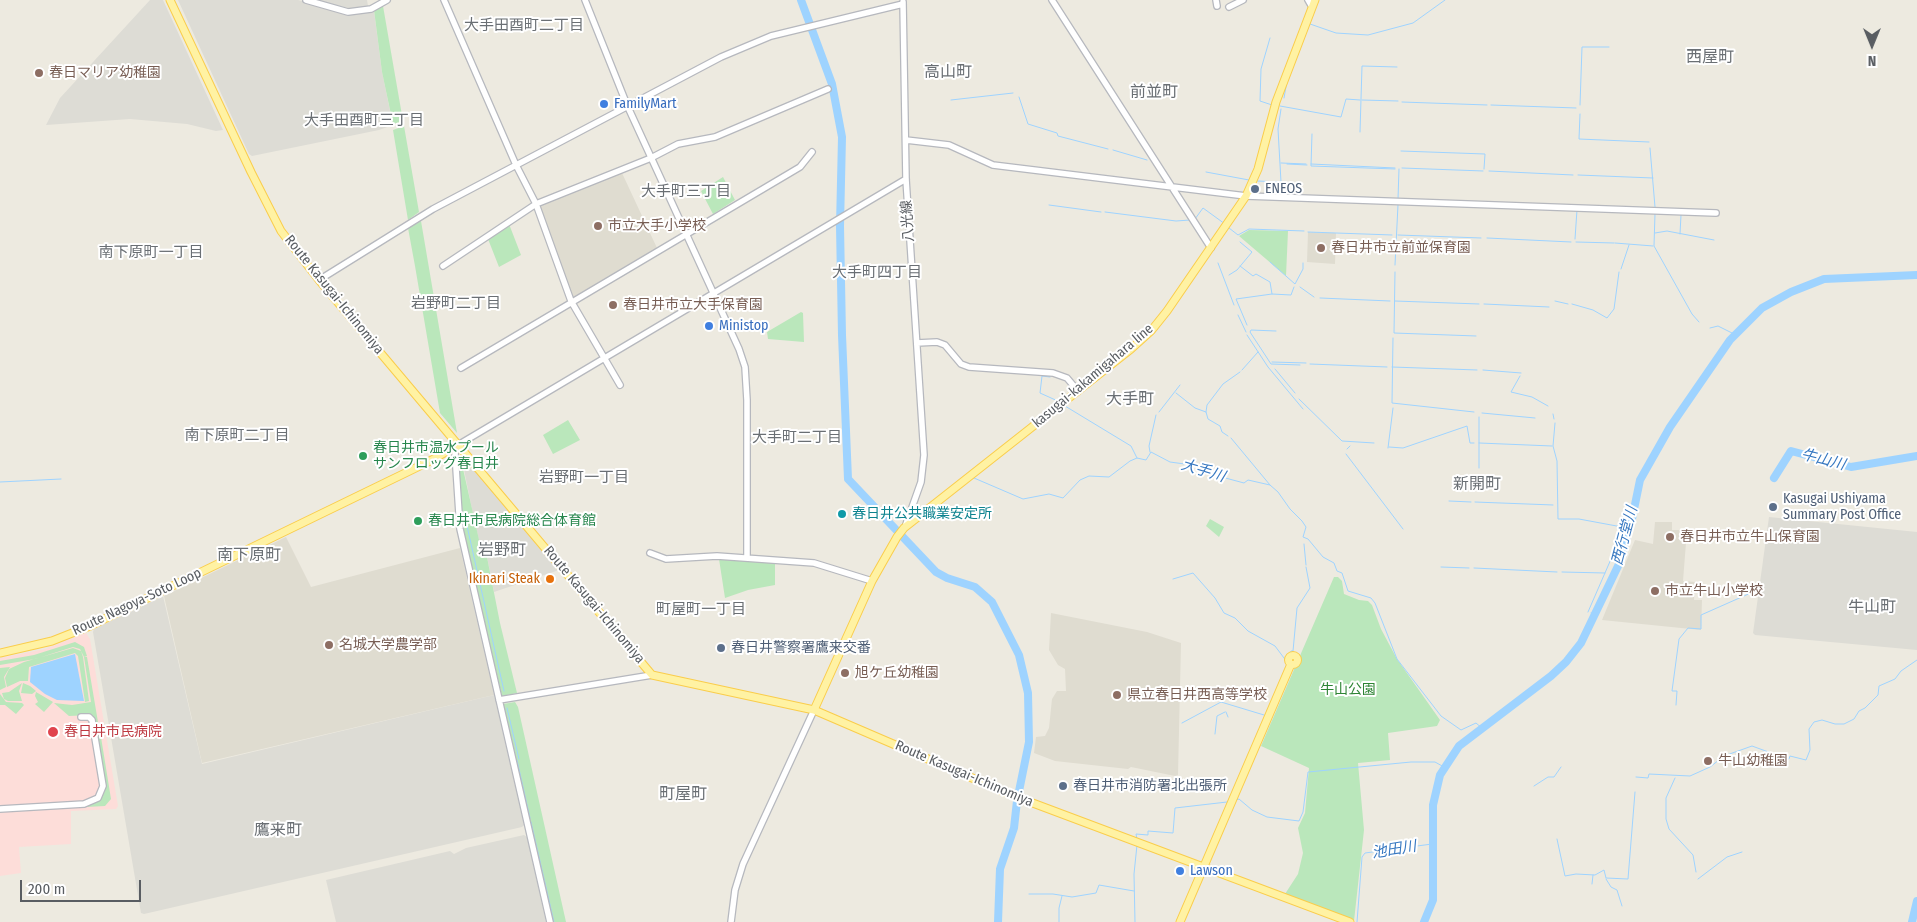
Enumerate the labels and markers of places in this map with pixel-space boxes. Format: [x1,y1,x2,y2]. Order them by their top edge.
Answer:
place label: 春日マリア幼稚園 [49,65,161,81]
marker: 春日マリア幼稚園 [33,67,45,79]
place label: FamilyMart [614,96,677,112]
marker: FamilyMart [598,98,610,110]
place label: ENEOS [1265,181,1302,197]
marker: ENEOS [1249,183,1261,195]
place label: 市立大手小学校 [608,218,706,234]
marker: 市立大手小学校 [592,220,604,232]
place label: 春日井市立前並保育園 [1331,240,1471,256]
marker: 春日井市立前並保育園 [1315,242,1327,254]
place label: 春日井市立大手保育園 [623,297,763,313]
marker: 春日井市立大手保育園 [607,299,619,311]
place label: Ministop [719,318,769,334]
marker: Ministop [703,320,715,332]
place label: 春日井市温水プール サンフロッグ春日井 [373,440,499,472]
marker: 春日井市温水プール サンフロッグ春日井 [357,450,369,462]
place label: Kasugai Ushiyama Summary Post Office [1783,491,1901,524]
marker: Kasugai Ushiyama Summary Post Office [1767,501,1779,513]
place label: 春日井公共職業安定所 [852,506,992,522]
marker: 春日井公共職業安定所 [836,508,848,520]
place label: 春日井市民病院総合体育館 [428,513,596,529]
marker: 春日井市民病院総合体育館 [412,515,424,527]
place label: 春日井市立牛山保育園 [1680,529,1820,545]
marker: 春日井市立牛山保育園 [1664,531,1676,543]
place label: Ikinari Steak [469,571,540,587]
marker: Ikinari Steak [544,573,556,585]
place label: 市立牛山小学校 [1665,583,1763,599]
marker: 市立牛山小学校 [1649,585,1661,597]
place label: 名城大学農学部 [339,637,437,653]
marker: 名城大学農学部 [323,639,335,651]
place label: 春日井警察署鷹来交番 [731,640,871,656]
marker: 春日井警察署鷹来交番 [715,642,727,654]
place label: 旭ケ丘幼稚園 [855,665,939,681]
marker: 旭ケ丘幼稚園 [839,667,851,679]
place label: 県立春日井西高等学校 [1127,687,1267,703]
marker: 県立春日井西高等学校 [1111,689,1123,701]
place label: 春日井市民病院 [64,724,162,740]
marker: 春日井市民病院 [46,725,60,739]
place label: 牛山幼稚園 [1718,753,1788,769]
marker: 牛山幼稚園 [1702,755,1714,767]
place label: 春日井市消防署北出張所 [1073,778,1227,794]
marker: 春日井市消防署北出張所 [1057,780,1069,792]
place label: Lawson [1190,863,1233,879]
marker: Lawson [1174,865,1186,877]

